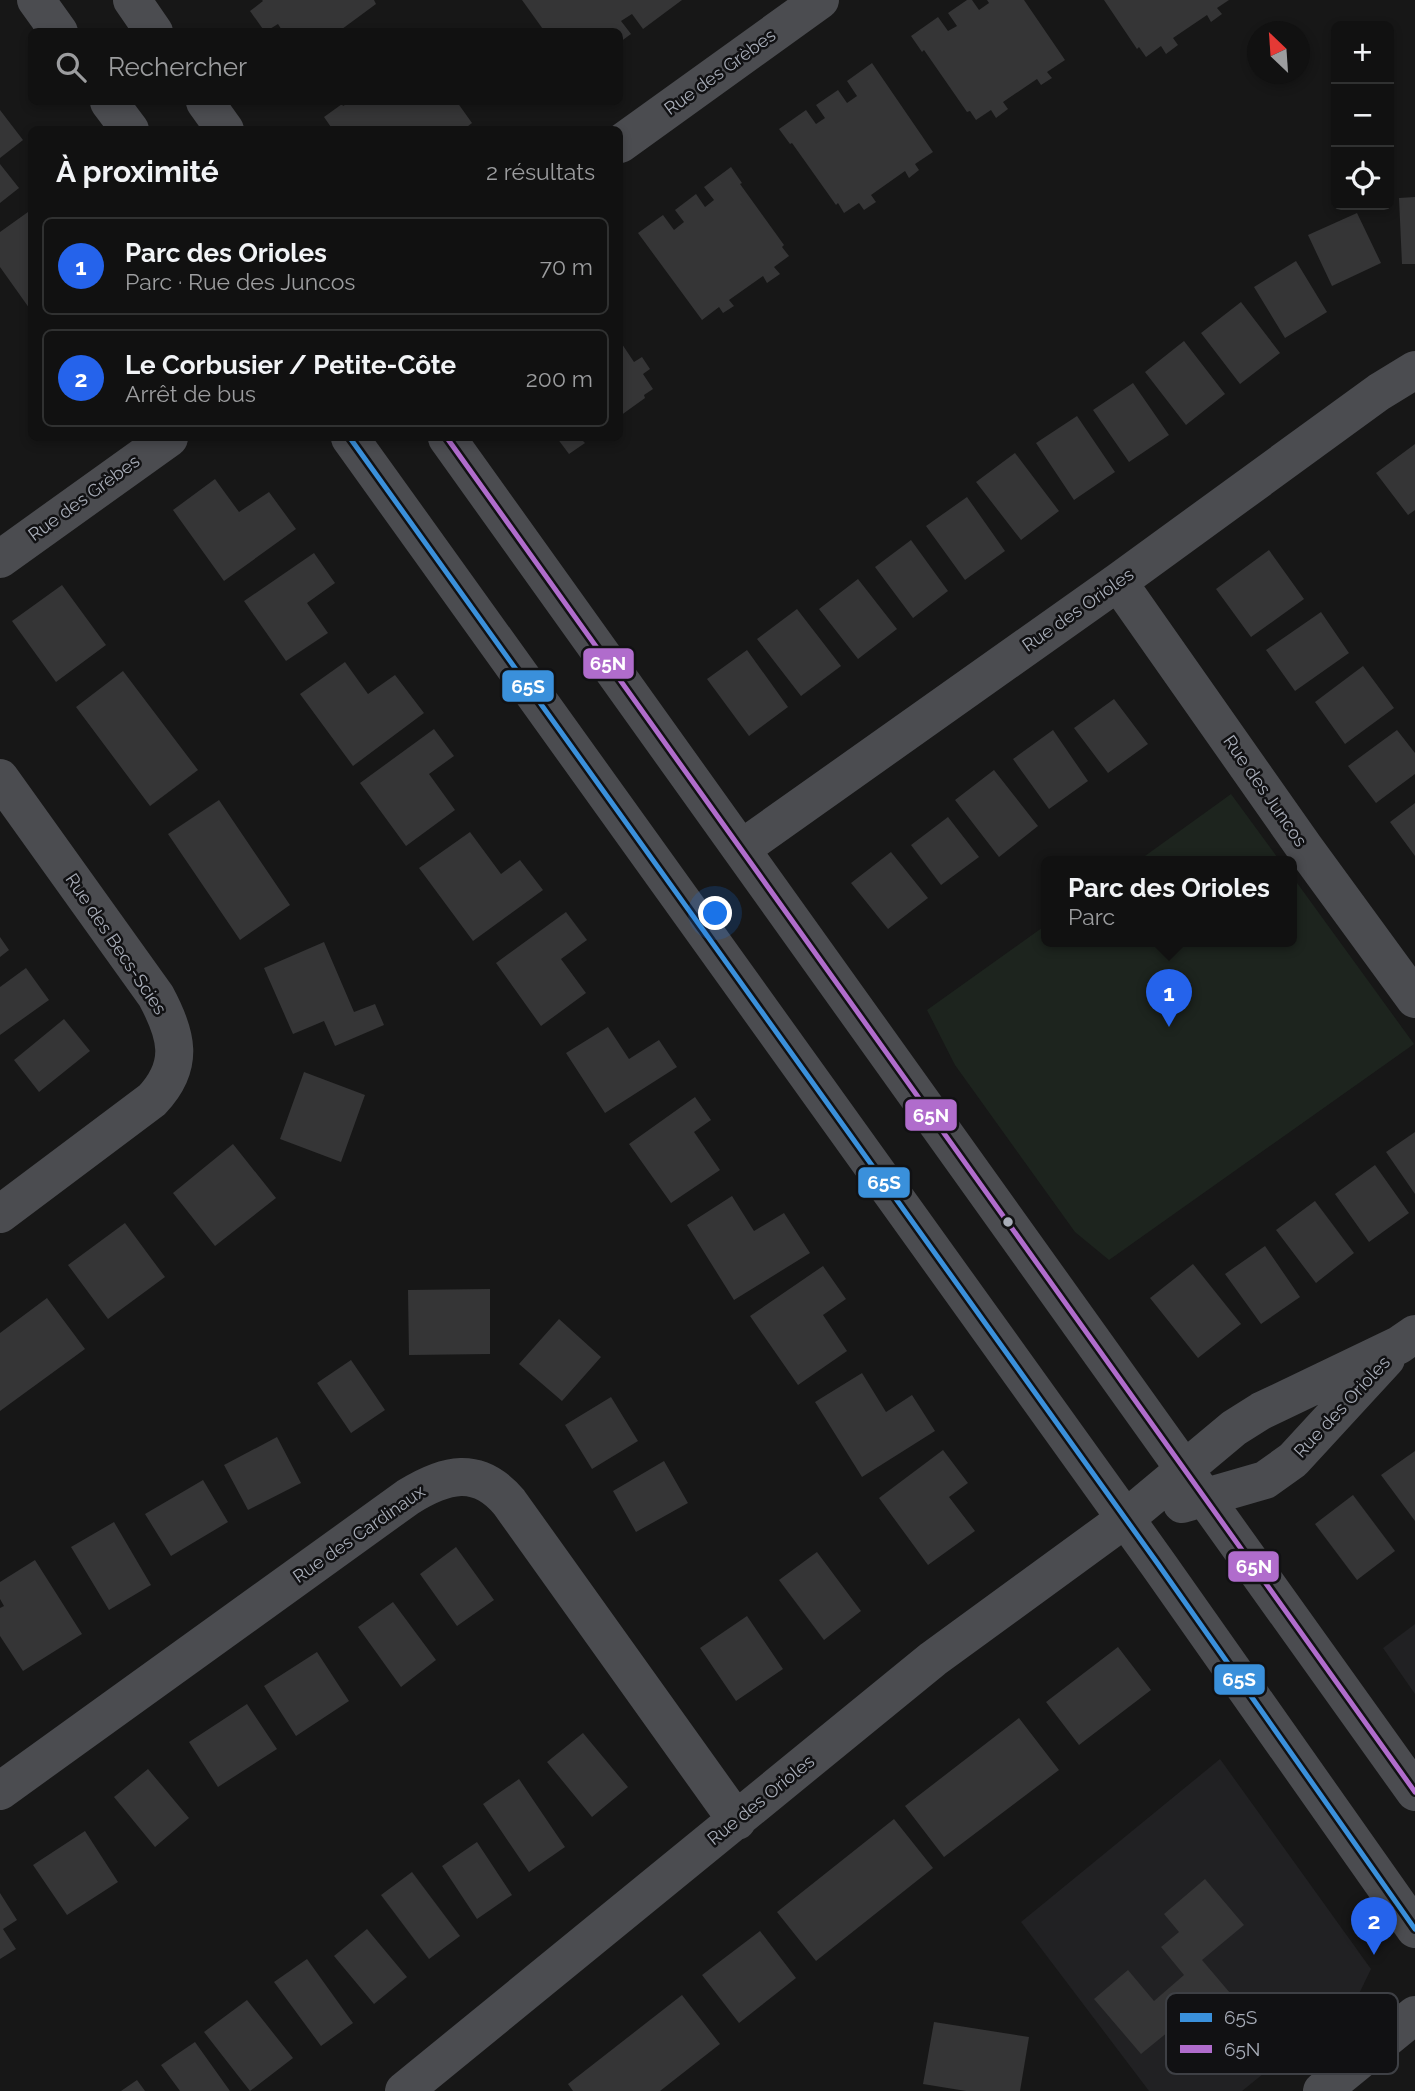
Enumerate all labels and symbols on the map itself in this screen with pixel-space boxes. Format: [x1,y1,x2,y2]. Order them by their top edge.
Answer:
north arrow [1247,21,1310,84]
street label: Rue des Grèbes [660,24,780,119]
street label: Rue des Grèbes [24,450,144,545]
street label: Rue des Orioles [1018,563,1138,656]
line badge: 65N [582,647,635,680]
text: 65N [590,652,626,674]
line badge: 65S [501,669,555,703]
text: 65S [511,675,545,697]
street label: Rue des Juncos [1219,731,1312,851]
street label: Rue des Becs-Scies [62,869,171,1018]
your location [698,896,732,930]
pin: 1 [1146,969,1192,1027]
line badge: 65N [904,1098,958,1132]
text: 65N [913,1104,949,1126]
line badge: 65S [857,1166,911,1199]
text: 65S [867,1171,901,1193]
unlabelled marker [1001,1215,1015,1229]
street label: Rue des Orioles [1289,1351,1394,1462]
street label: Rue des Cardinaux [289,1480,429,1587]
line badge: 65N [1227,1550,1280,1583]
text: 65N [1236,1555,1272,1577]
line badge: 65S [1213,1663,1266,1696]
text: 65S [1222,1668,1256,1690]
street label: Rue des Orioles [703,1750,818,1849]
pin: 2 [1351,1897,1397,1955]
legend [1166,1993,1398,2074]
text: 65S [1224,2006,1257,2028]
text: 65N [1224,2038,1260,2060]

